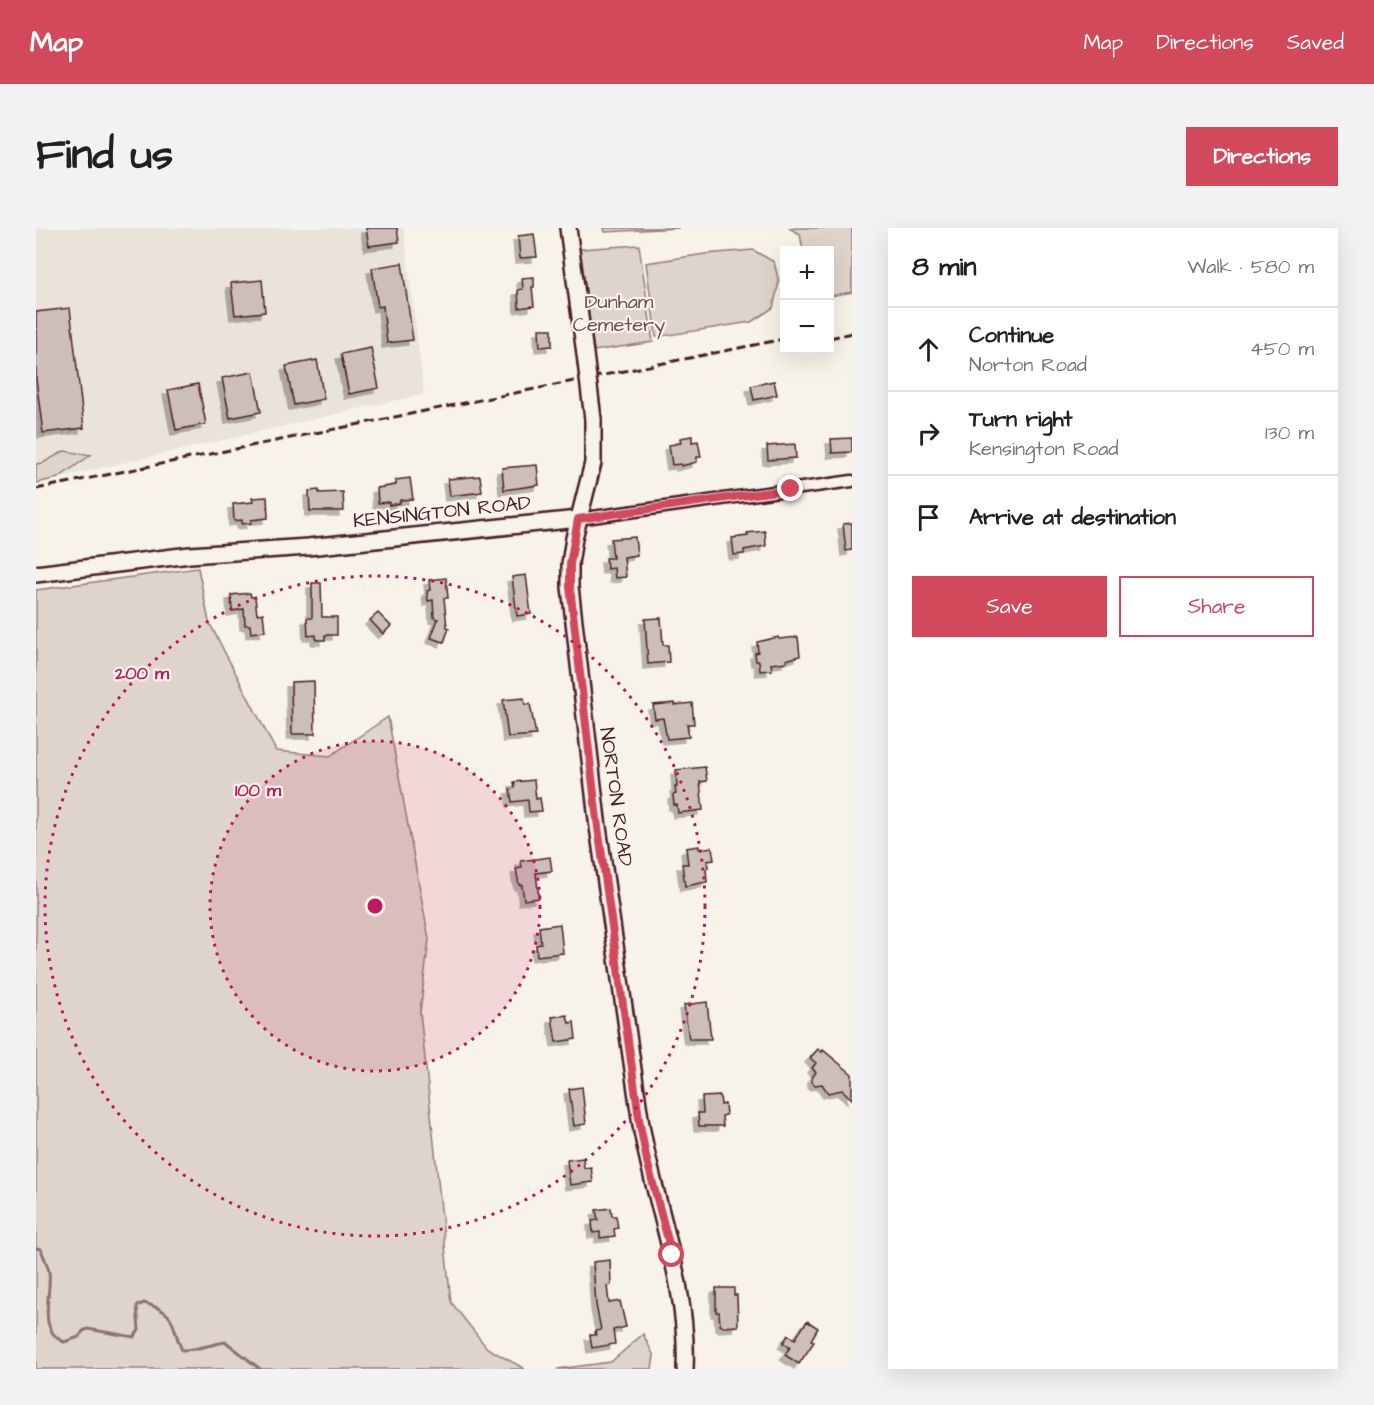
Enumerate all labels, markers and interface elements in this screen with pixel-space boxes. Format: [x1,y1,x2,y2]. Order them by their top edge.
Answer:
text: Map [30,23,83,62]
text: Map [1083,28,1123,57]
text: Directions [1156,28,1254,57]
text: Saved [1287,28,1344,57]
text: Find us [36,127,173,185]
button: Directions [1186,127,1338,186]
map controls [780,246,834,354]
button: + [780,246,834,300]
text: 8 min [912,249,976,285]
text: Walk · 580 m [1187,253,1314,281]
park label: Dunham Cemetery [573,288,665,340]
button: − [780,300,834,354]
text: Continue [969,320,1054,351]
icon: ahead [912,333,945,366]
text: 450 m [1250,335,1314,363]
text: Norton Road [969,351,1087,379]
text: Turn right [969,404,1072,435]
icon: right [912,417,945,450]
text: 130 m [1265,419,1314,447]
text: Kensington Road [969,435,1119,463]
route end [777,475,803,501]
street label: KENSINGTON ROAD [352,489,532,535]
icon: arrive [912,501,945,534]
text: Arrive at destination [969,502,1176,533]
button: Save [912,576,1107,637]
button: Share [1119,576,1314,637]
text: 200 m [114,661,170,686]
street label: NORTON ROAD [592,726,640,868]
text: 100 m [235,778,282,803]
centre of rings [365,896,385,916]
route start [658,1241,684,1267]

